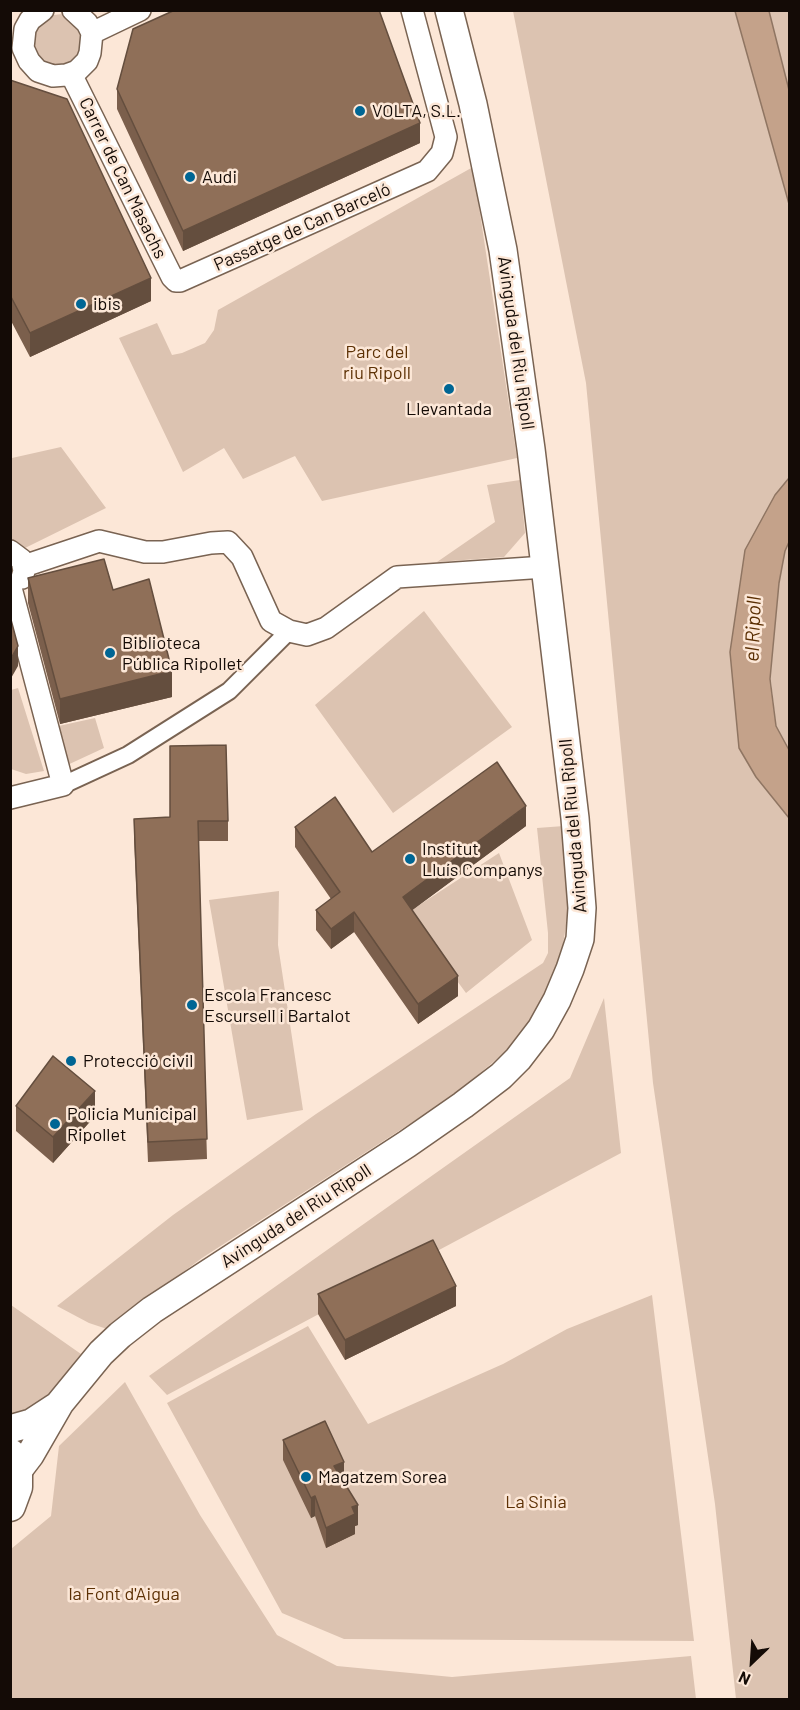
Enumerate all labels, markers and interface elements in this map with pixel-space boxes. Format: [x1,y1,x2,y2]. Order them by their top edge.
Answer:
street label: Carrer de Can Masachs [75,94,171,262]
place label: VOLTA, S.L. [372,100,461,122]
marker: VOLTA, S.L. [353,104,367,118]
place label: Audi [202,166,237,188]
marker: Audi [183,170,197,184]
street label: Passatge de Can Barceló [210,178,394,276]
street label: Avinguda del Riu Ripoll [493,255,539,431]
place label: ibis [93,293,121,315]
marker: ibis [74,297,88,311]
park label: Parc del riu Ripoll [343,341,411,384]
marker: Llevantada [442,382,456,396]
place label: Llevantada [406,398,492,420]
water label: el Ripoll [740,596,766,662]
place label: Biblioteca Pública Ripollet [122,632,243,674]
marker: Biblioteca Pública Ripollet [103,646,117,660]
street label: Avinguda del Riu Ripoll [555,738,591,914]
place label: Institut Lluís Companys [422,838,543,880]
marker: Institut Lluís Companys [403,852,417,866]
place label: Escola Francesc Escursell i Bartalot [204,984,351,1026]
marker: Escola Francesc Escursell i Bartalot [185,998,199,1012]
place label: Protecció civil [83,1050,193,1072]
marker: Protecció civil [64,1054,78,1068]
place label: Policia Municipal Ripollet [67,1103,197,1146]
marker: Policia Municipal Ripollet [48,1117,62,1131]
street label: Avinguda del Riu Ripoll [217,1159,375,1273]
place label: Magatzem Sorea [318,1466,447,1488]
marker: Magatzem Sorea [299,1470,313,1484]
park label: La Sinia [505,1491,567,1513]
park label: la Font d'Aigua [68,1583,180,1605]
north arrow [722,1632,782,1692]
text: N [735,1668,753,1690]

